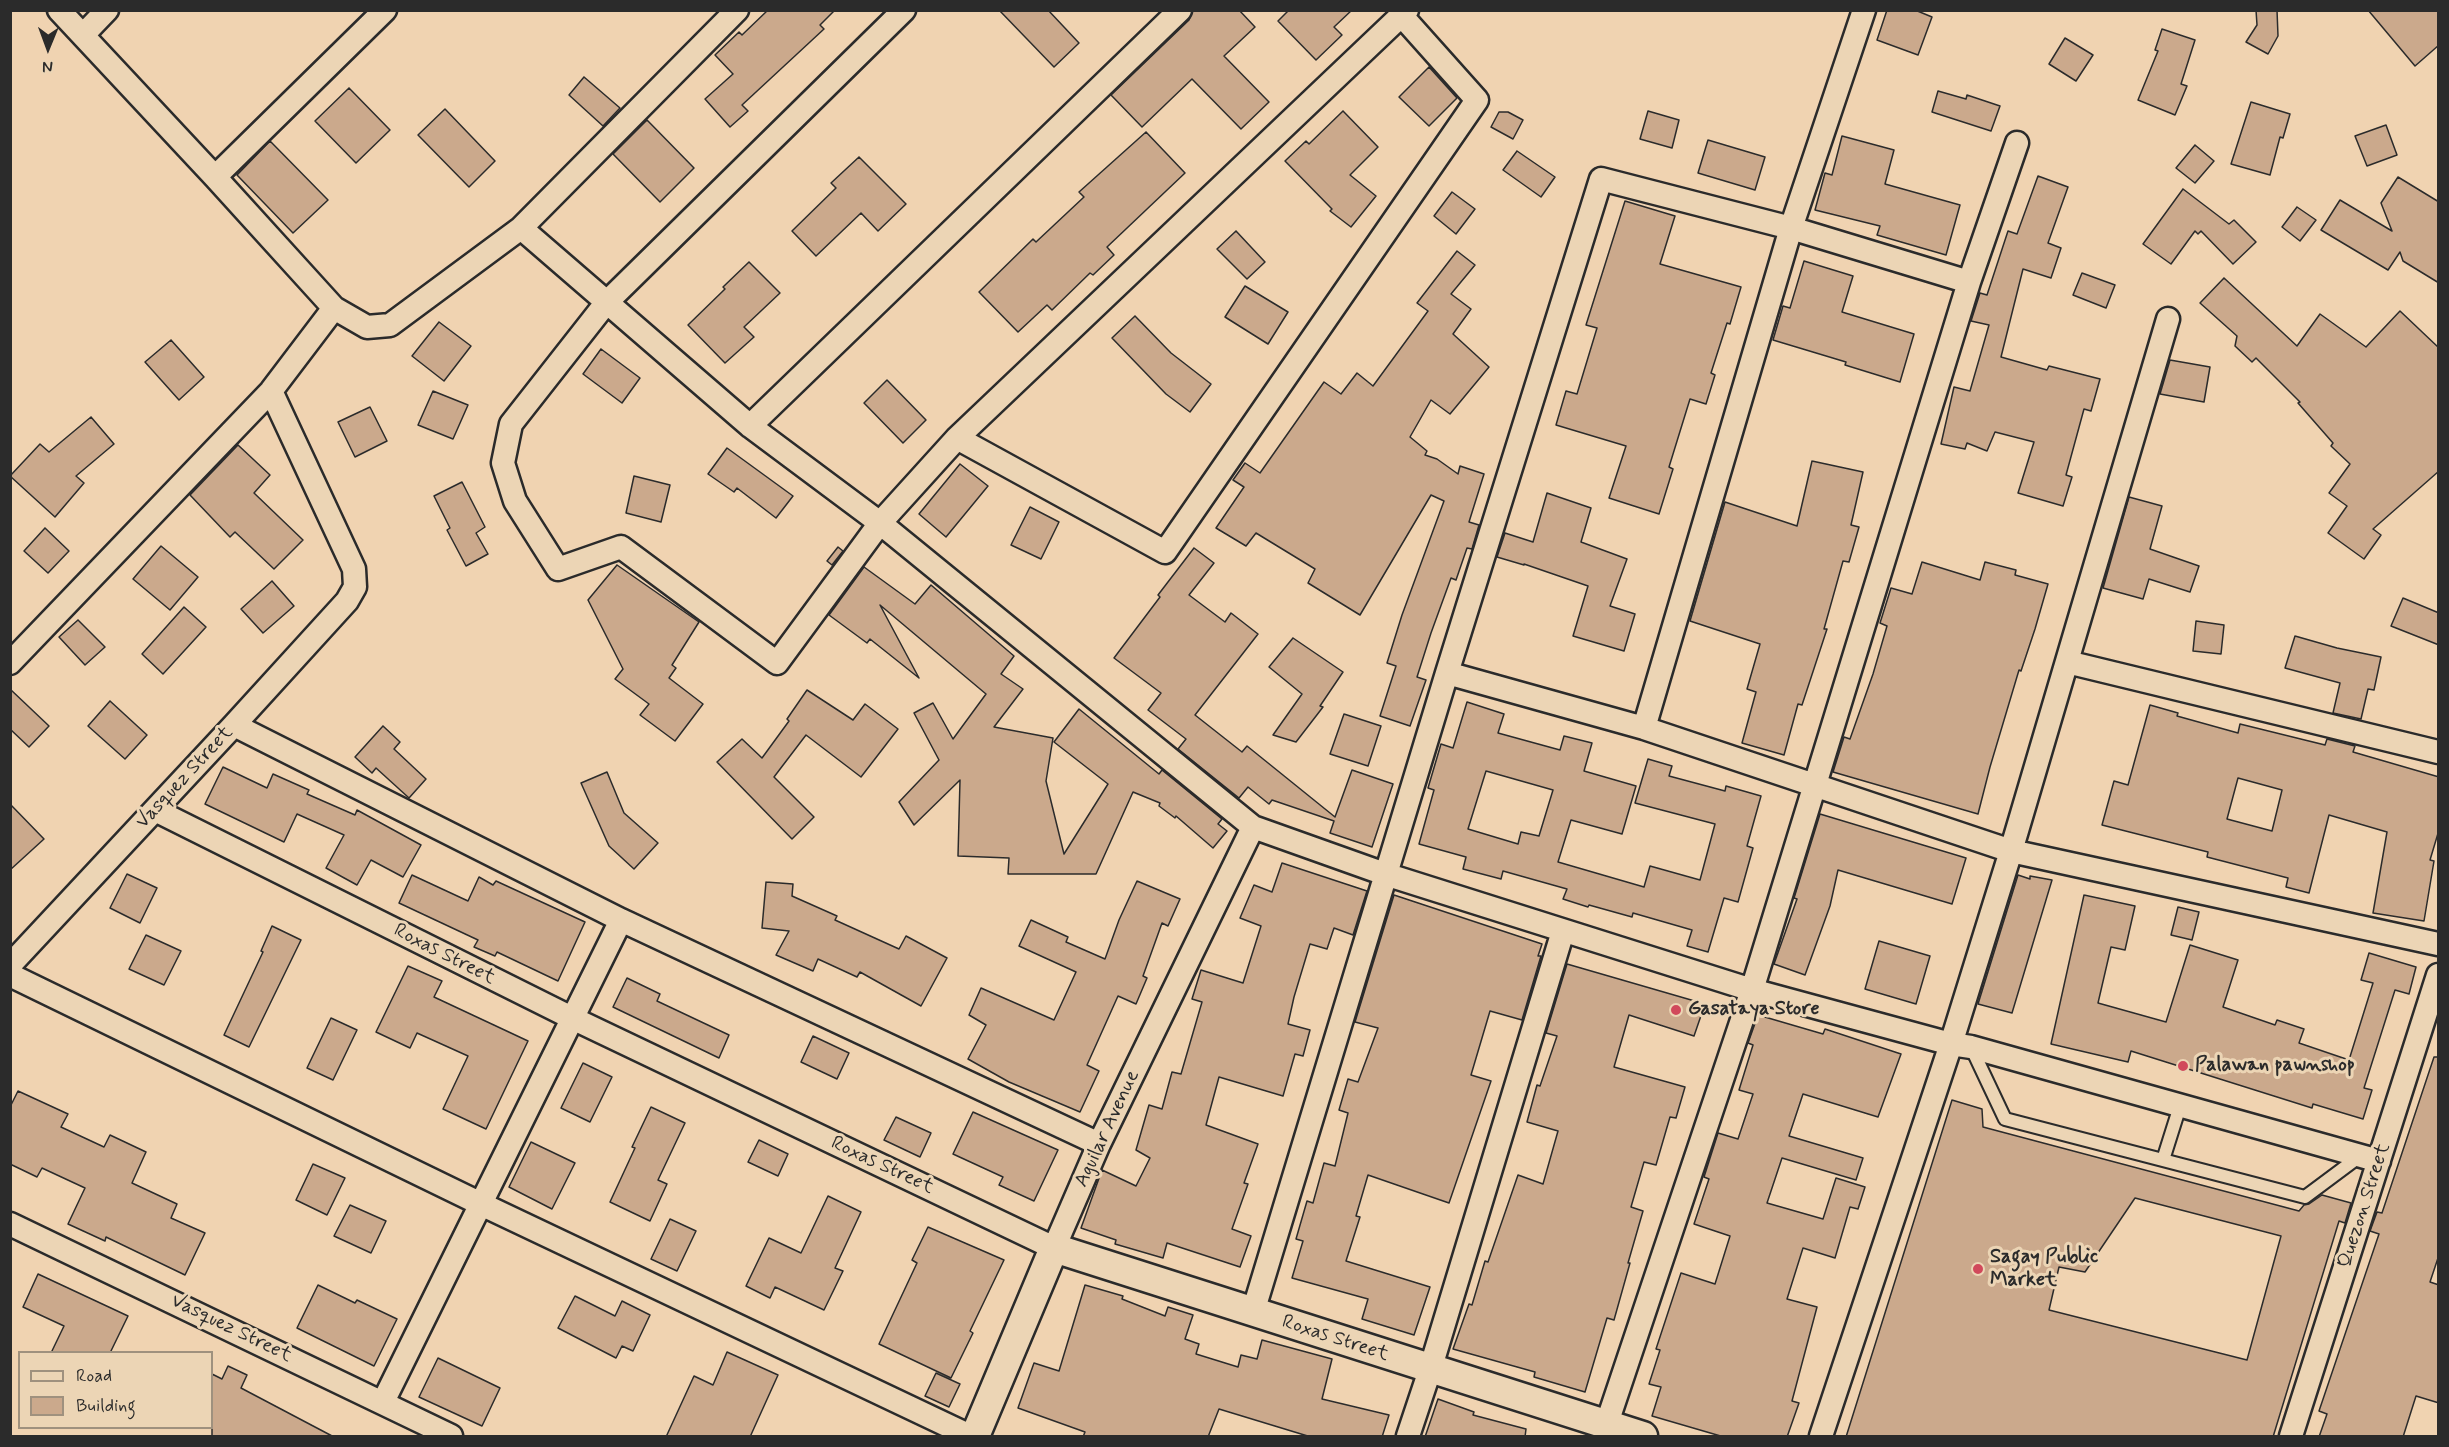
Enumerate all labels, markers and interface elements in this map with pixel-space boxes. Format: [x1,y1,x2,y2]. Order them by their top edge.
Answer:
north arrow [18,18,78,78]
text: N [42,56,53,77]
street label: Vasquez Street [131,722,239,834]
street label: Roxas Street [389,919,499,991]
place label: Gasataya Store [1688,998,1820,1022]
marker: Gasataya Store [1669,1003,1683,1017]
place label: Palawan pawnshop [2195,1054,2355,1078]
marker: Palawan pawnshop [2176,1059,2190,1073]
street label: Aguilar Avenue [1070,1067,1146,1191]
street label: Roxas Street [827,1132,937,1200]
street label: Quezon Street [2334,1141,2396,1271]
place label: Sagay Public Market [1990,1246,2098,1293]
marker: Sagay Public Market [1971,1262,1985,1276]
street label: Vasquez Street [167,1289,295,1369]
street label: Roxas Street [1279,1310,1391,1368]
legend [18,1351,213,1429]
text: Road [76,1364,112,1388]
text: Building [76,1394,136,1418]

